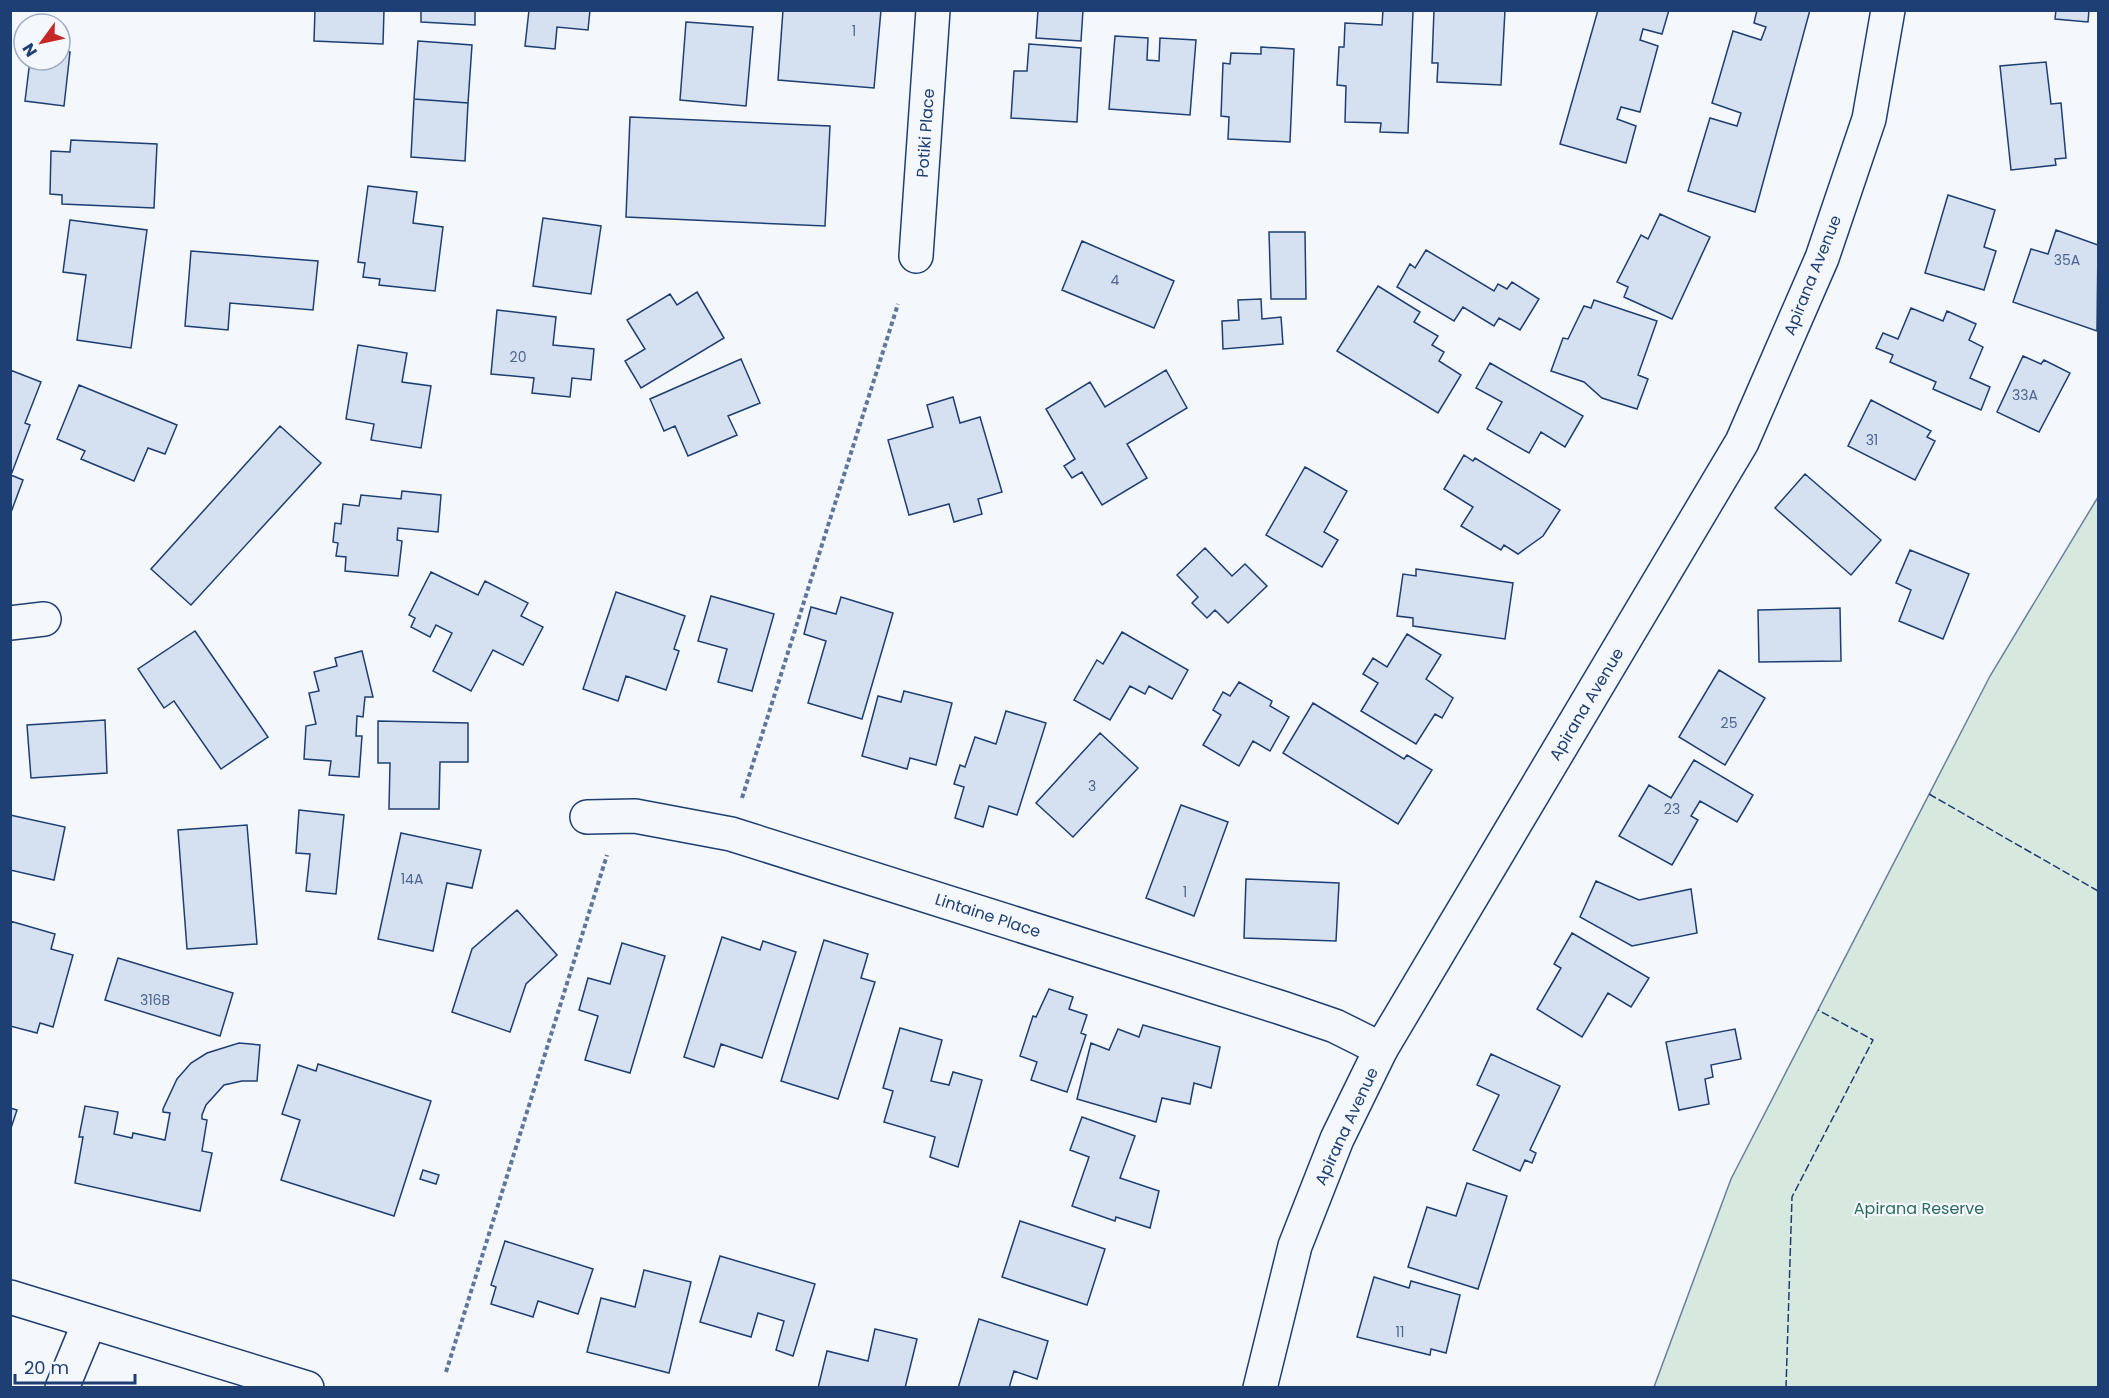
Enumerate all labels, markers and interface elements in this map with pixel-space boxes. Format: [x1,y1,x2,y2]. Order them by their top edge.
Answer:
north arrow [12,12,72,72]
house number: 1 [852,21,856,41]
text: N [17,39,43,61]
street label: Potiki Place [911,88,940,178]
street label: Apirana Avenue [1778,212,1847,339]
house number: 35A [2054,250,2080,270]
house number: 4 [1111,270,1120,290]
house number: 20 [510,347,526,367]
house number: 33A [2012,385,2038,405]
house number: 31 [1866,430,1878,450]
street label: Apirana Avenue [1544,644,1629,765]
house number: 25 [1721,713,1737,733]
house number: 3 [1088,776,1096,796]
house number: 23 [1664,799,1680,819]
house number: 14A [401,869,423,889]
house number: 1 [1183,882,1187,902]
street label: Lintaine Place [932,888,1044,943]
house number: 316B [140,990,170,1010]
street label: Apirana Avenue [1309,1063,1384,1189]
park label: Apirana Reserve [1854,1197,1984,1220]
house number: 11 [1396,1322,1404,1342]
scale bar [15,1347,135,1385]
text: 20 m [24,1355,69,1380]

